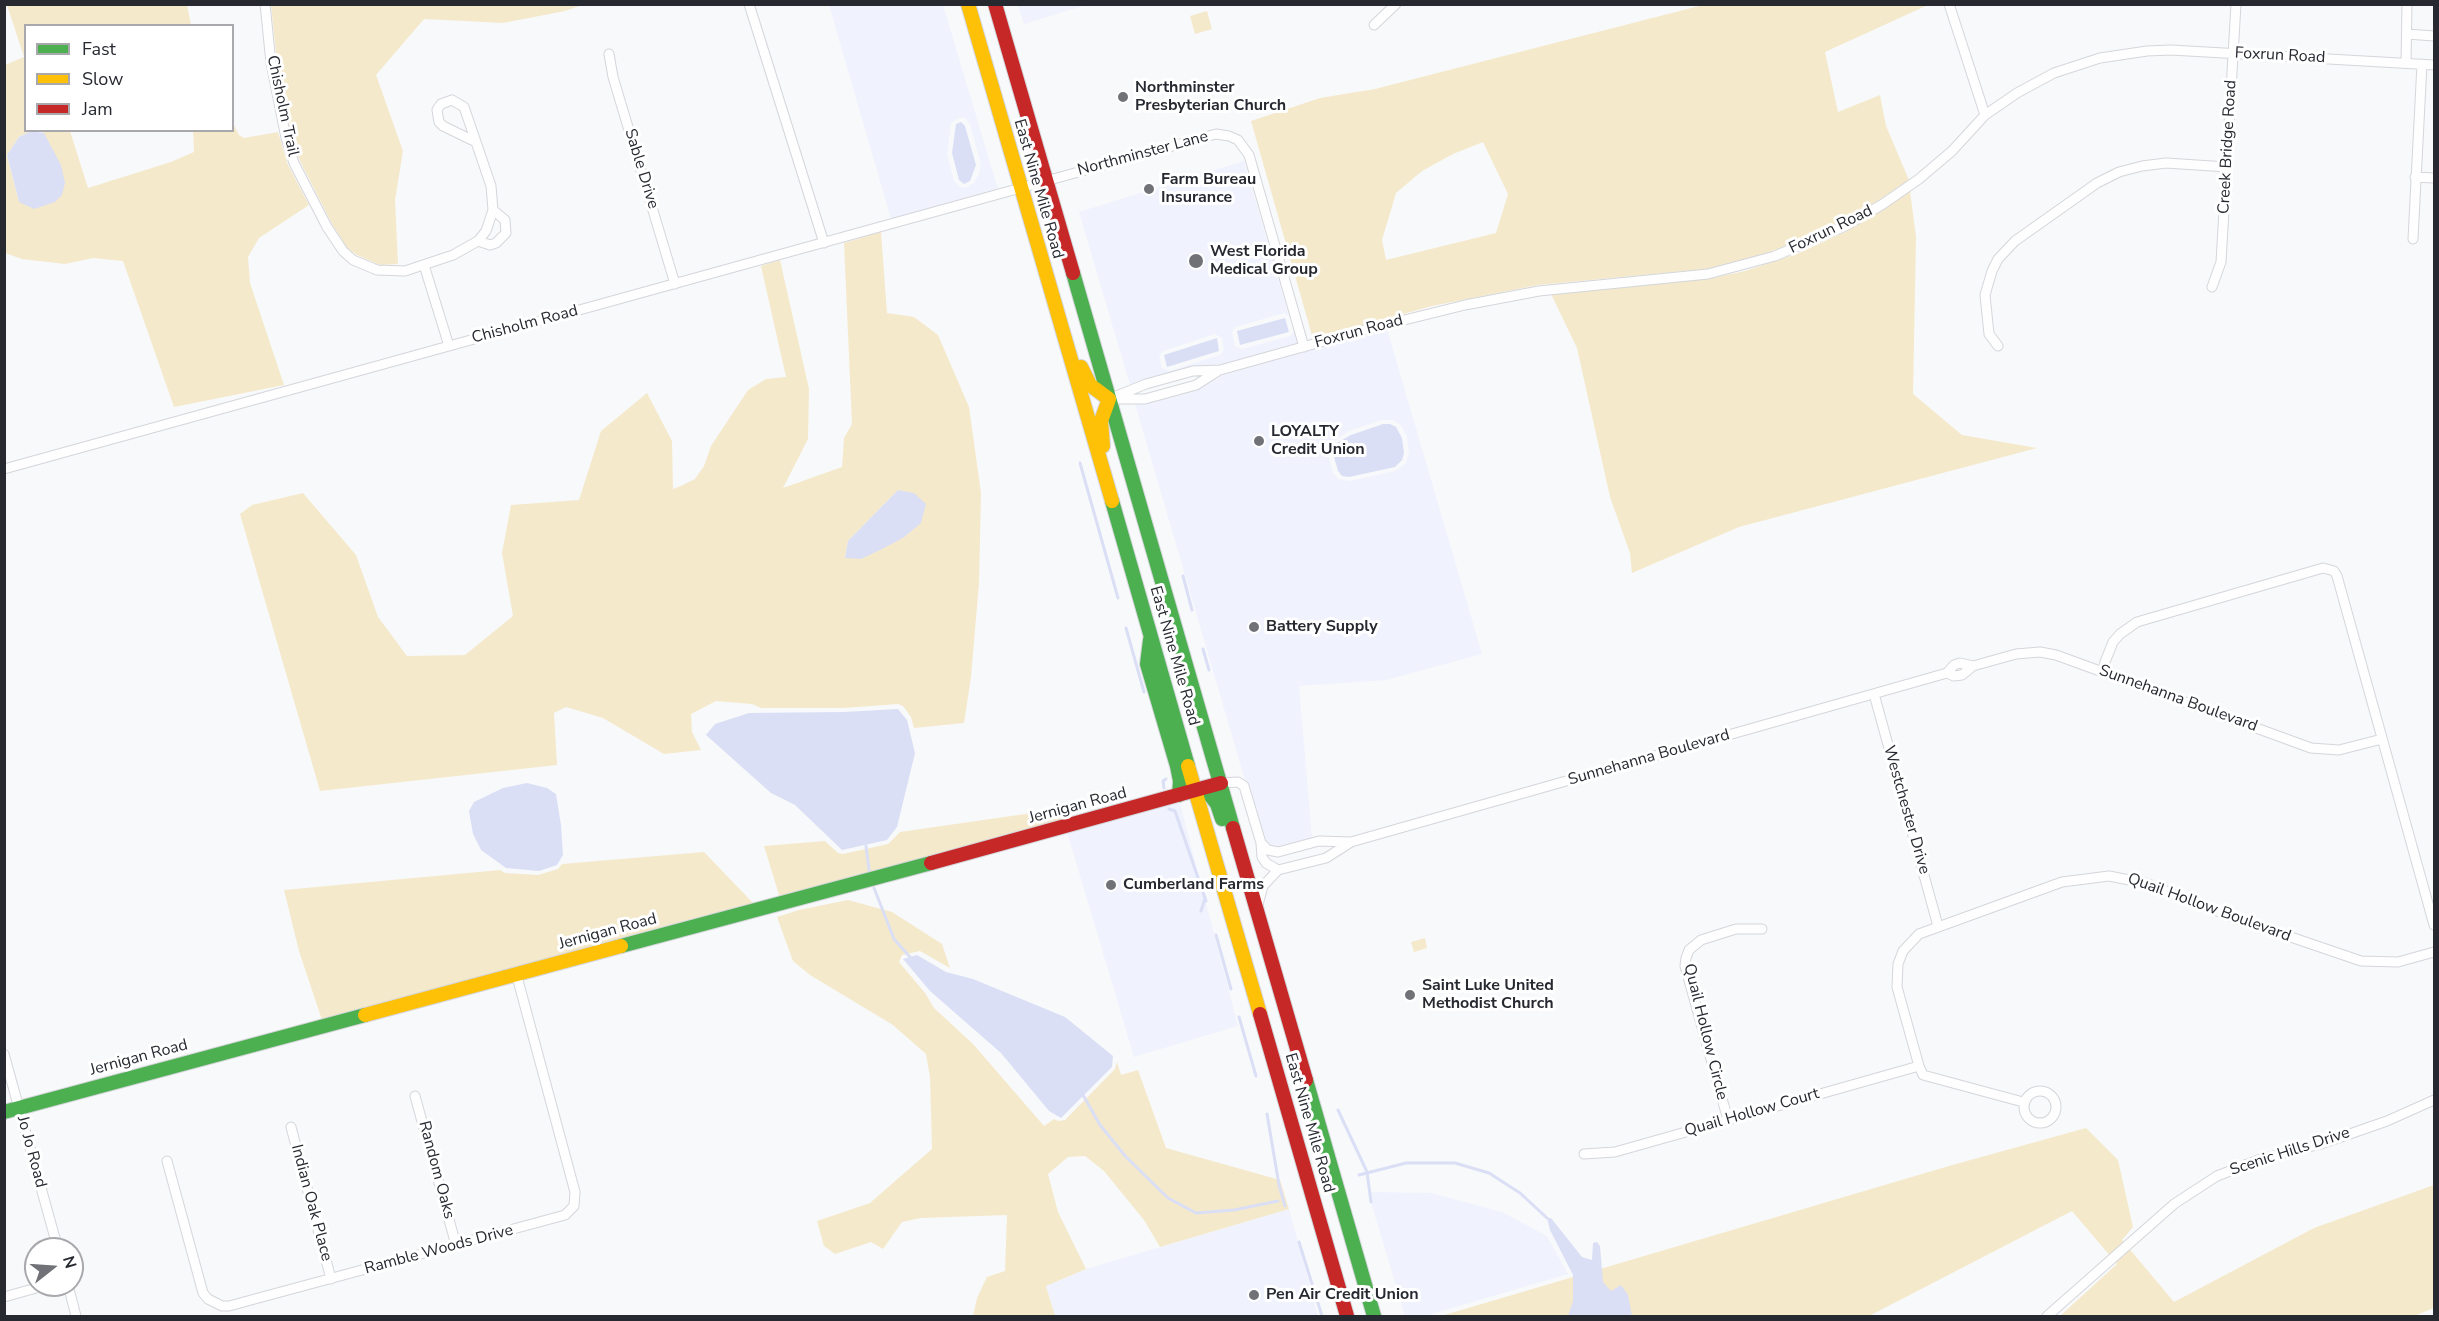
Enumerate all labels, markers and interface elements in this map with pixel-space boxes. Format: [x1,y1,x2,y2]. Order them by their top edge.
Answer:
legend [24,24,234,132]
text: Fast [82,37,116,61]
street label: Foxrun Road [2234,44,2326,68]
street label: Chisholm Trail [262,54,302,158]
text: Slow [82,67,123,91]
place label: Northminster Presbyterian Church [1135,78,1286,116]
street label: Creek Bridge Road [2215,79,2241,215]
marker: Northminster Presbyterian Church [1116,90,1130,104]
text: Jam [82,97,113,121]
street label: East Nine Mile Road [1009,117,1067,261]
street label: Sable Drive [620,127,662,211]
street label: Northminster Lane [1076,127,1210,181]
place label: Farm Bureau Insurance [1161,170,1256,208]
marker: Farm Bureau Insurance [1142,182,1156,196]
street label: Foxrun Road [1786,201,1876,259]
place label: West Florida Medical Group [1210,242,1318,280]
marker: West Florida Medical Group [1187,252,1205,270]
street label: Chisholm Road [470,302,580,348]
street label: Foxrun Road [1313,311,1405,353]
place label: LOYALTY Credit Union [1271,422,1365,460]
marker: LOYALTY Credit Union [1252,434,1266,448]
street label: East Nine Mile Road [1145,584,1203,728]
place label: Battery Supply [1266,617,1378,637]
marker: Battery Supply [1247,620,1261,634]
street label: Sunnehanna Boulevard [2096,661,2260,737]
street label: Sunnehanna Boulevard [1566,726,1732,790]
street label: Westchester Drive [1878,744,1934,876]
street label: Jernigan Road [1027,784,1129,828]
street label: Quail Hollow Boulevard [2125,870,2293,946]
place label: Cumberland Farms [1123,875,1264,895]
marker: Cumberland Farms [1104,878,1118,892]
street label: Jernigan Road [557,910,659,954]
street label: Quail Hollow Circle [1679,962,1731,1102]
place label: Saint Luke United Methodist Church [1422,976,1554,1014]
marker: Saint Luke United Methodist Church [1403,988,1417,1002]
street label: Jernigan Road [88,1036,190,1080]
street label: East Nine Mile Road [1280,1051,1338,1195]
street label: Quail Hollow Court [1683,1085,1821,1141]
street label: Jo Jo Road [12,1114,50,1190]
street label: Random Oaks [414,1119,458,1221]
street label: Scenic Hills Drive [2228,1124,2352,1180]
street label: Indian Oak Place [286,1143,336,1263]
street label: Ramble Woods Drive [363,1221,515,1279]
north arrow [24,1237,84,1297]
text: N [57,1253,82,1271]
place label: Pen Air Credit Union [1266,1285,1419,1305]
marker: Pen Air Credit Union [1247,1288,1261,1302]

